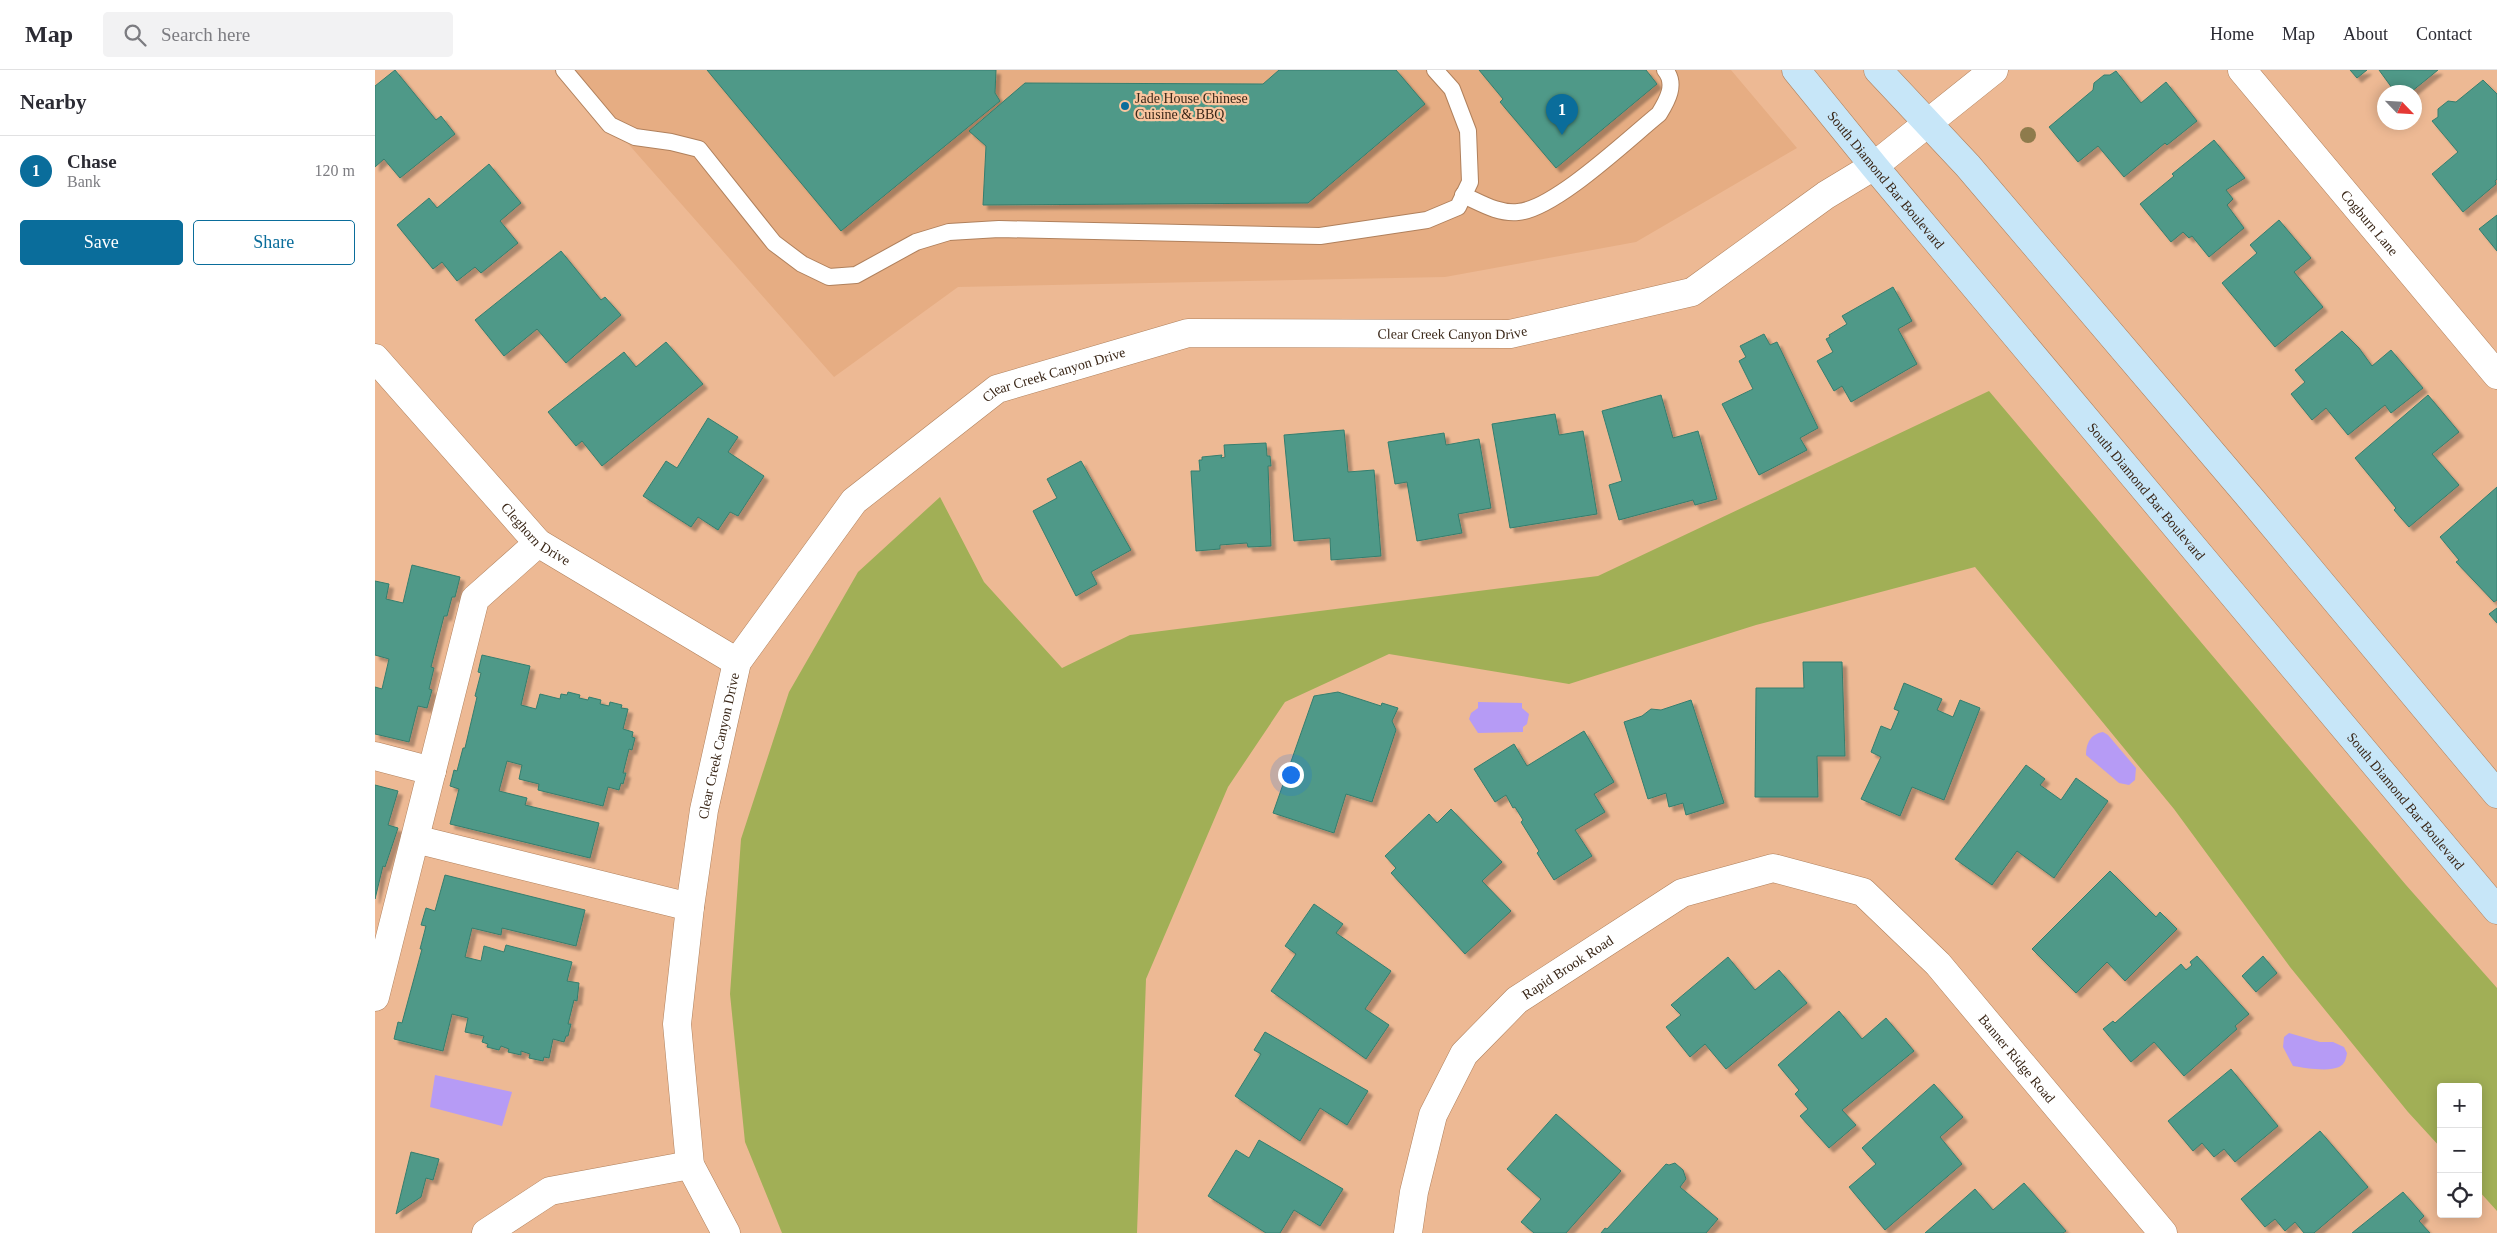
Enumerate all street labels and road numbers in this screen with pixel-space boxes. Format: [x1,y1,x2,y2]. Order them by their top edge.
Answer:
street label: South Diamond Bar Boulevard [1825,108,1947,252]
street label: Cogburn Lane [2338,187,2401,258]
street label: Clear Creek Canyon Drive [1377,323,1529,342]
street label: Clear Creek Canyon Drive [979,344,1127,405]
street label: South Diamond Bar Boulevard [2085,420,2208,563]
street label: Cleghorn Drive [498,500,573,568]
street label: Clear Creek Canyon Drive [695,671,742,820]
street label: South Diamond Bar Boulevard [2344,730,2467,873]
street label: Rapid Brook Road [1519,932,1616,1002]
street label: Banner Ridge Road [1976,1011,2058,1106]

